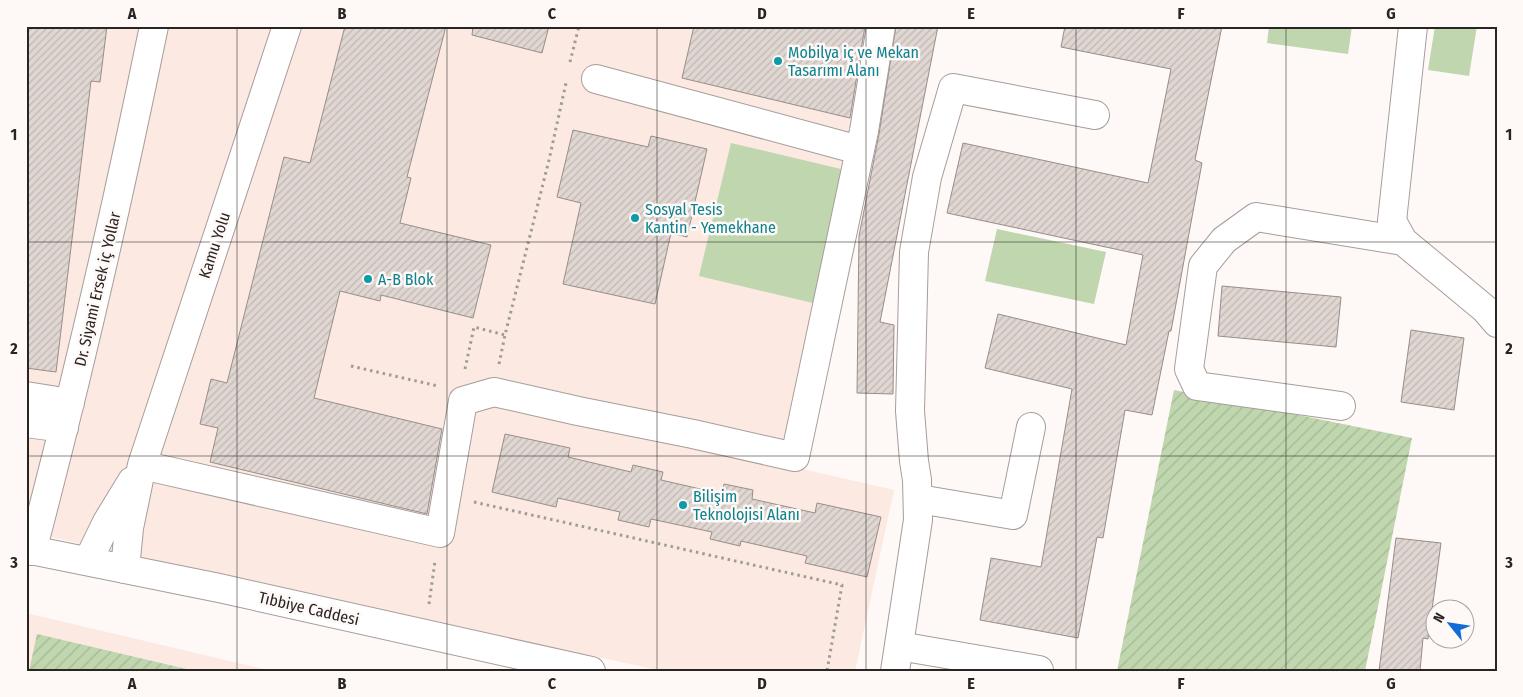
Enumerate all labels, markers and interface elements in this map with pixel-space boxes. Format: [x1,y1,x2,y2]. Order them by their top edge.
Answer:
text: A [127,4,137,23]
text: B [338,4,347,23]
text: C [548,4,557,23]
text: D [757,4,767,23]
text: E [967,4,975,23]
text: F [1177,4,1185,23]
text: G [1386,4,1396,23]
place label: Mobilya iç ve Mekan Tasarımı Alanı [788,43,919,80]
marker: Mobilya iç ve Mekan Tasarımı Alanı [772,55,784,67]
text: 1 [11,125,17,144]
text: 1 [1506,125,1512,144]
place label: Sosyal Tesis Kantin - Yemekhane [645,200,776,237]
street label: Dr. Siyami Ersek iç Yollar [70,210,125,368]
street label: Kamu Yolu [195,210,234,281]
marker: Sosyal Tesis Kantin - Yemekhane [629,212,641,224]
place label: A-B Blok [378,270,434,289]
marker: A-B Blok [362,273,374,285]
text: 2 [9,339,18,358]
text: 2 [1504,339,1513,358]
place label: Bilişim Teknolojisi Alanı [693,487,800,524]
marker: Bilişim Teknolojisi Alanı [677,499,689,511]
text: 3 [9,553,18,572]
text: 3 [1504,553,1513,572]
street label: Tıbbiye Caddesi [257,588,361,629]
north arrow [1426,600,1476,650]
text: N [1430,610,1449,626]
text: A [127,674,137,693]
text: B [338,674,347,693]
text: C [548,674,557,693]
text: D [757,674,767,693]
text: E [967,674,975,693]
text: F [1177,674,1185,693]
text: G [1386,674,1396,693]

